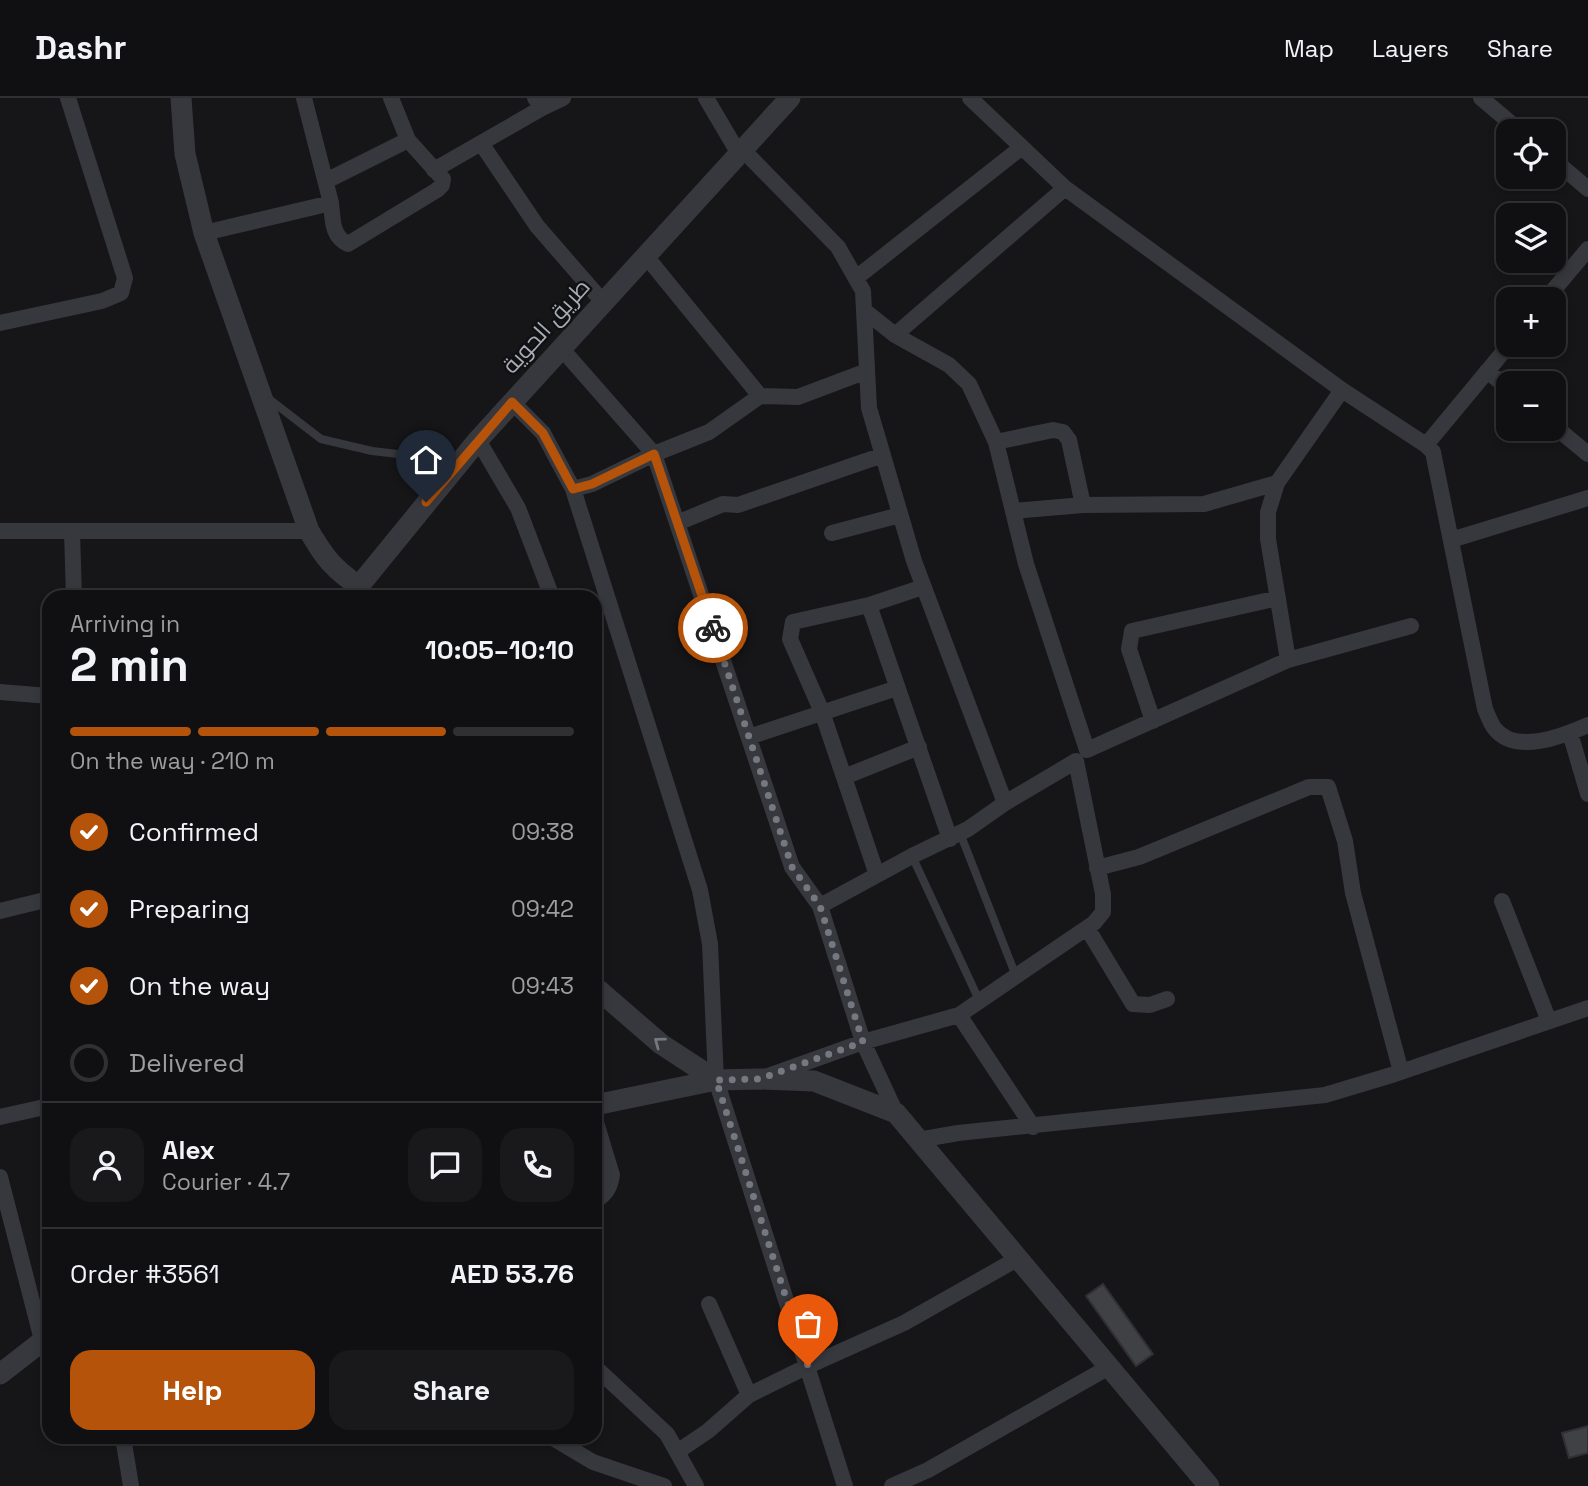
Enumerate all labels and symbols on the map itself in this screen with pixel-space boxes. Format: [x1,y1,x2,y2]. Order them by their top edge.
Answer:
street label: طريق الحوية [496,272,596,380]
pin [396,430,456,502]
courier [678,593,748,663]
one-way arrow [654,1037,667,1050]
pin [778,1294,838,1366]

